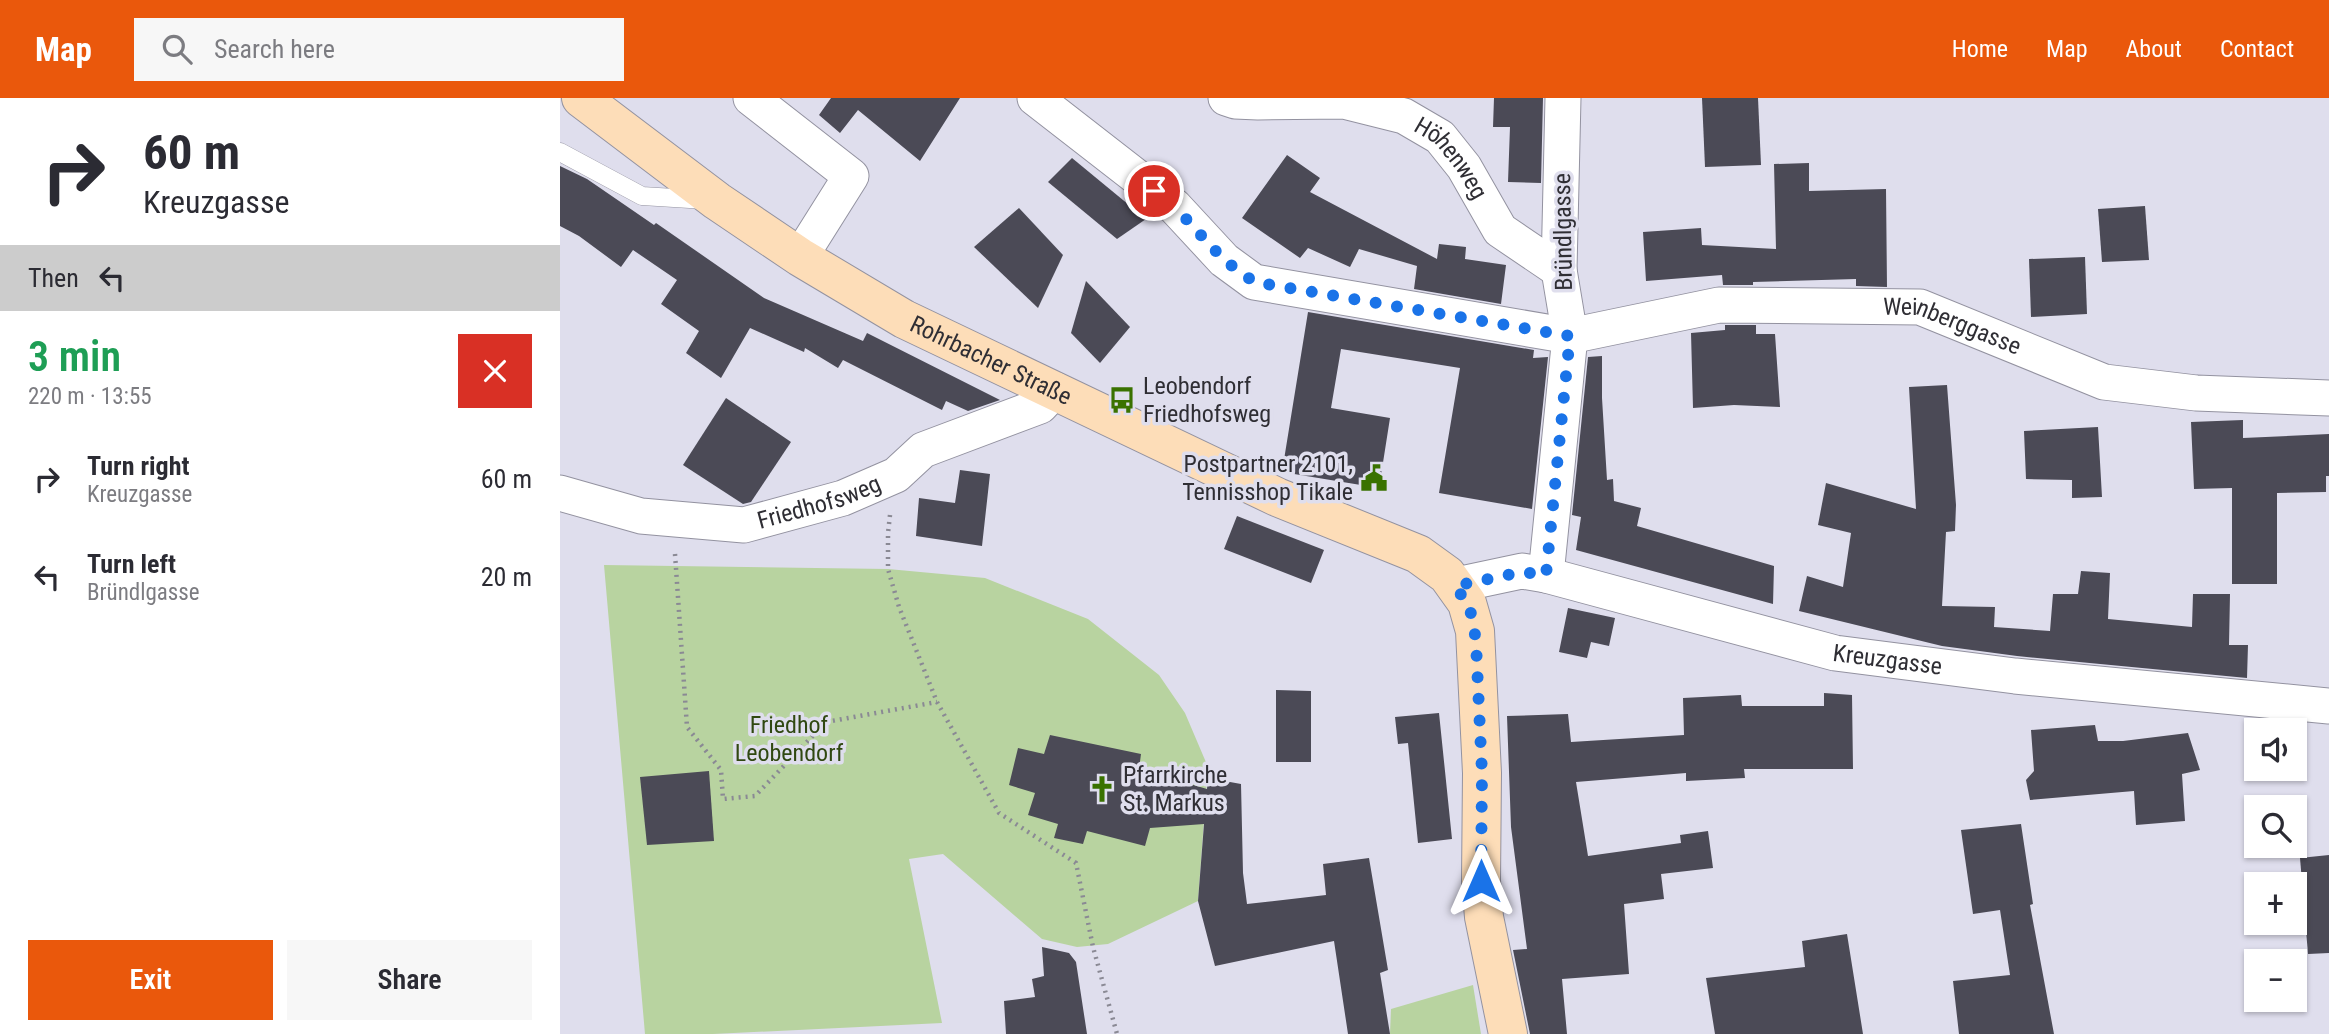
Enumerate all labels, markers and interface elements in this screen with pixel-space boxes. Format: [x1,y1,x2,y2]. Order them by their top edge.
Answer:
search box [134,18,624,81]
text: Map [35,30,92,69]
icon: search [158,30,196,68]
text: Search here [214,34,335,64]
text: Home [1952,35,2008,63]
text: Map [2046,35,2088,63]
text: About [2126,35,2182,63]
text: Contact [2220,35,2294,63]
street label: Höhenweg [1410,111,1493,204]
text: 60 m [143,124,240,181]
icon: right [28,126,119,217]
pin [1124,161,1184,221]
icon: arrive [1135,172,1173,210]
street label: Bründlgasse [1548,173,1578,291]
text: Kreuzgasse [143,183,289,221]
icon: left [93,259,131,297]
text: Then [28,263,79,293]
street label: Weinberggasse [1883,293,2025,361]
street label: Rohrbacher Straße [906,310,1076,411]
text: 3 min [28,332,121,381]
button: close [458,334,532,408]
place label: Leobendorf Friedhofsweg [1143,372,1271,428]
text: 220 m · 13:55 [28,383,152,410]
bus stop icon: Leobendorf Friedhofsweg [1107,385,1137,415]
place label: Postpartner 2101, Tennisshop Tikale [1182,450,1353,506]
text: Turn right [87,451,189,481]
icon: right [28,460,66,498]
public building icon: Postpartner 2101, Tennisshop Tikale [1359,463,1389,493]
text: 60 m [481,464,532,494]
street label: Friedhofsweg [754,469,885,535]
text: Kreuzgasse [87,481,192,508]
text: Turn left [87,549,176,579]
icon: left [28,558,66,596]
text: 20 m [481,562,532,592]
text: Bründlgasse [87,579,200,606]
street label: Kreuzgasse [1831,639,1944,681]
park label: Friedhof Leobendorf [735,711,844,767]
map controls [2244,718,2307,1012]
button: sound [2244,718,2307,781]
place label: Pfarrkirche St. Markus [1123,761,1227,817]
church icon: Pfarrkirche St. Markus [1087,774,1117,804]
button: search [2244,795,2307,858]
position arrow [1444,844,1518,918]
button: + [2244,872,2307,935]
button: Exit [28,940,273,1020]
button: Share [287,940,532,1020]
button: − [2244,949,2307,1012]

